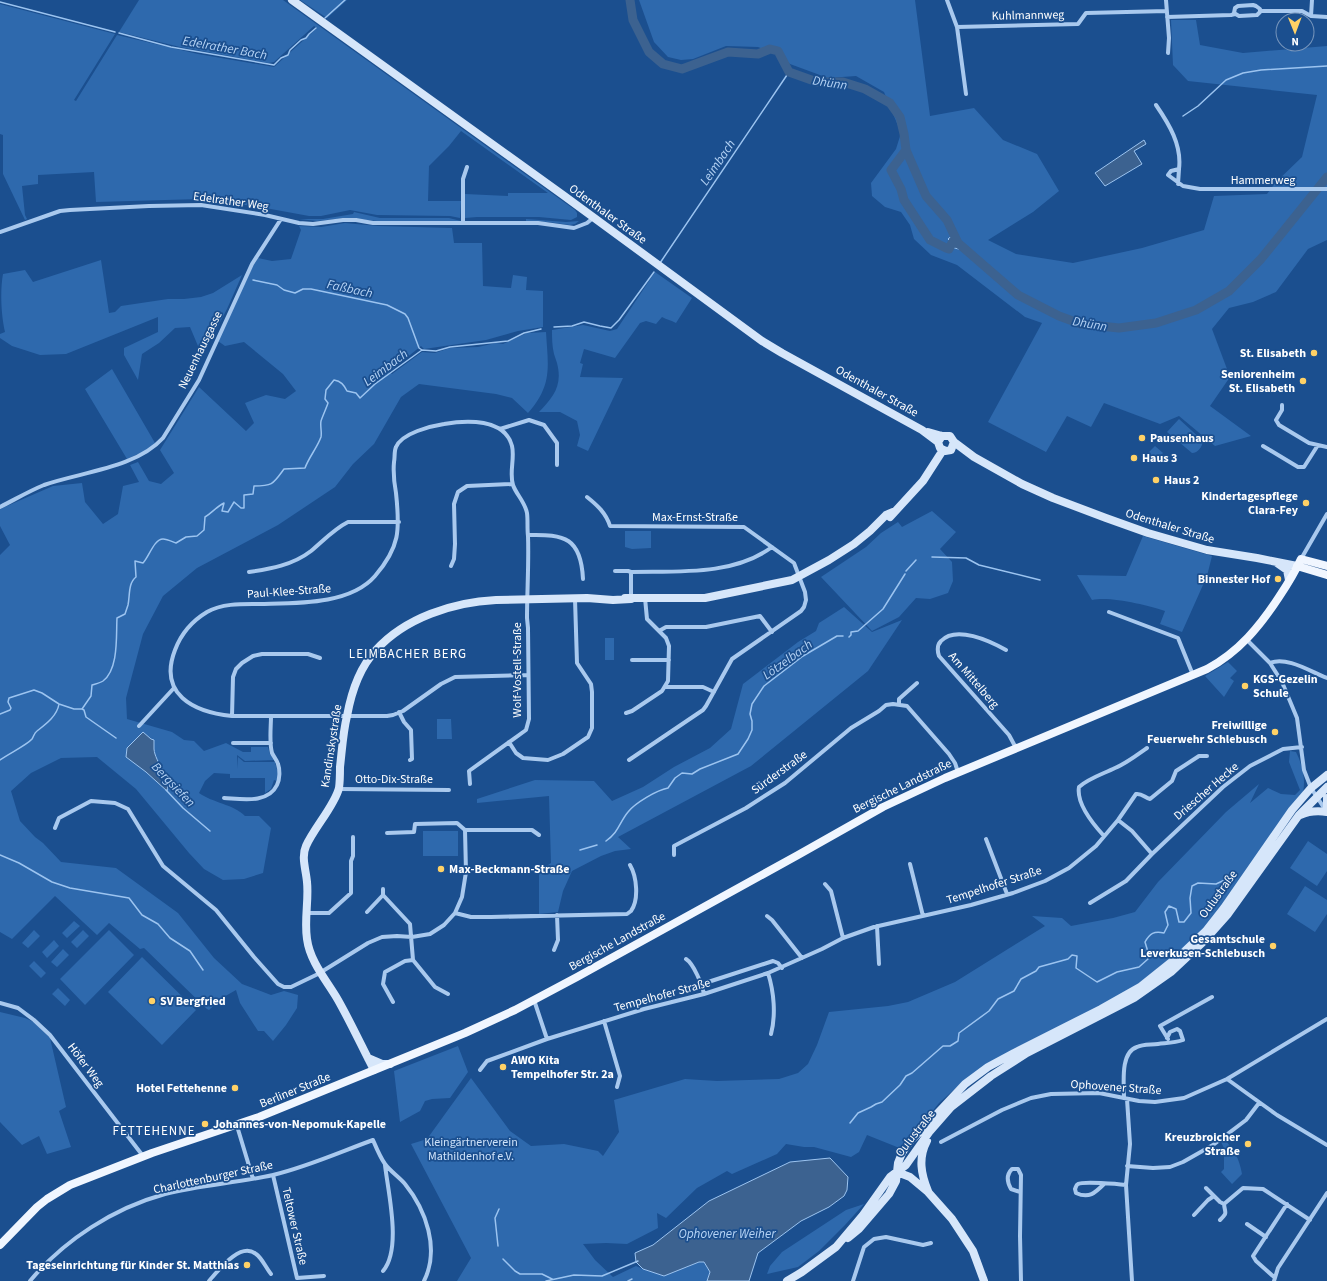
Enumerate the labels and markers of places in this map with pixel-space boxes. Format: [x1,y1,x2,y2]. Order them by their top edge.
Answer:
place label: St. Elisabeth [1240,345,1306,362]
marker: St. Elisabeth [1309,348,1319,358]
place label: Seniorenheim St. Elisabeth [1221,366,1295,397]
marker: Seniorenheim St. Elisabeth [1298,376,1308,386]
place label: Pausenhaus [1150,430,1214,447]
marker: Pausenhaus [1137,433,1147,443]
place label: Haus 3 [1142,450,1177,467]
marker: Haus 3 [1129,453,1139,463]
place label: Haus 2 [1164,472,1199,489]
marker: Haus 2 [1151,475,1161,485]
place label: Kindertagespflege Clara-Fey [1201,488,1299,519]
marker: Kindertagespflege Clara-Fey [1301,498,1311,508]
place label: Binnester Hof [1198,571,1271,588]
marker: Binnester Hof [1273,574,1283,584]
place label: KGS-Gezelin Schule [1253,671,1318,702]
marker: KGS-Gezelin Schule [1240,681,1250,691]
place label: Freiwillige Feuerwehr Schlebusch [1147,717,1267,748]
marker: Freiwillige Feuerwehr Schlebusch [1270,727,1280,737]
place label: Max-Beckmann-Straße [449,861,570,878]
marker: Max-Beckmann-Straße [436,864,446,874]
place label: Gesamtschule Leverkusen-Schlebusch [1140,931,1265,962]
marker: Gesamtschule Leverkusen-Schlebusch [1268,941,1278,951]
place label: SV Bergfried [160,993,226,1010]
marker: SV Bergfried [147,996,157,1006]
place label: AWO Kita Tempelhofer Str. 2a [510,1052,614,1083]
marker: AWO Kita Tempelhofer Str. 2a [498,1062,508,1072]
place label: Hotel Fettehenne [136,1080,227,1097]
marker: Hotel Fettehenne [230,1083,240,1093]
place label: Johannes-von-Nepomuk-Kapelle [213,1116,386,1133]
marker: Johannes-von-Nepomuk-Kapelle [200,1119,210,1129]
place label: Kreuzbroicher Straße [1164,1129,1240,1160]
marker: Kreuzbroicher Straße [1243,1139,1253,1149]
place label: Tageseinrichtung für Kinder St. Matthias [26,1257,239,1274]
marker: Tageseinrichtung für Kinder St. Matthias [242,1260,252,1270]

